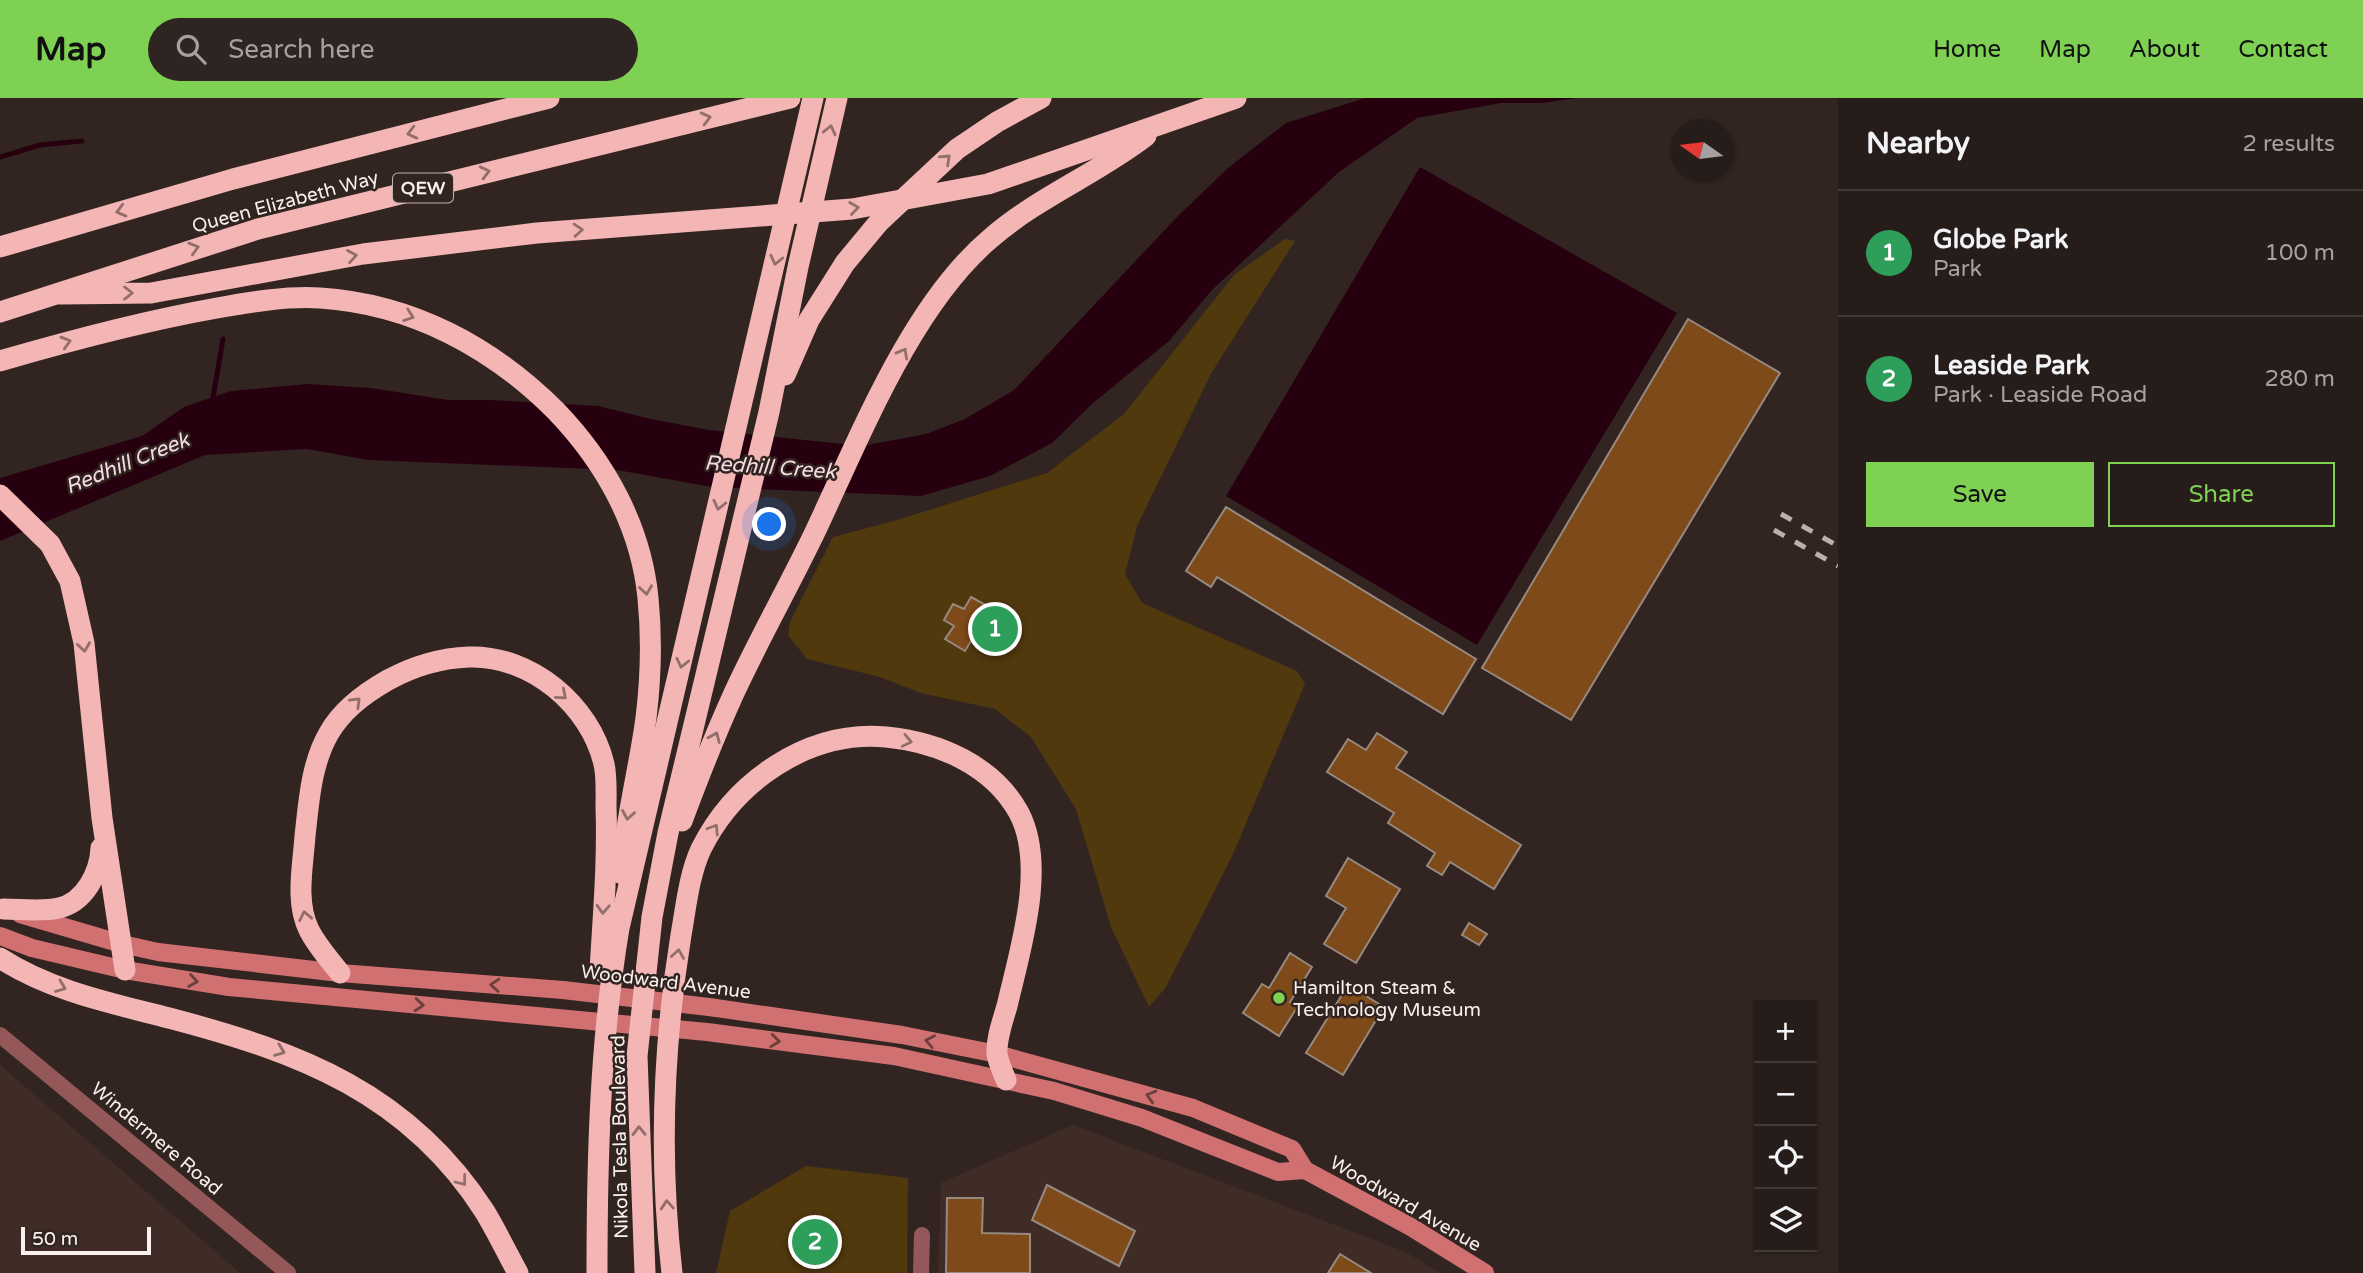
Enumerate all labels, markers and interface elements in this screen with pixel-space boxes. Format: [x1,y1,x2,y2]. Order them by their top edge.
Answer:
search box [148,18,638,81]
text: Map [35,30,106,69]
icon: search [172,30,210,68]
text: Search here [228,34,374,65]
text: Home [1933,35,2001,64]
text: Map [2039,35,2091,64]
text: About [2129,35,2200,64]
text: Contact [2238,35,2328,64]
one-way arrow [700,112,712,126]
north arrow [1670,119,1733,182]
one-way arrow [821,124,836,136]
one-way arrow [406,125,418,139]
text: Nearby [1866,125,1970,162]
text: 2 results [2242,130,2335,158]
one-way arrow [938,155,951,167]
street label: Queen Elizabeth Way [190,166,381,237]
one-way arrow [479,166,491,180]
road number: QEW [393,174,453,202]
one-way arrow [848,201,860,216]
one-way arrow [115,203,127,217]
one-way arrow [573,223,584,238]
text: Globe Park [1933,224,2068,255]
text: 1 [1882,239,1896,267]
text: 100 m [2265,239,2335,267]
one-way arrow [188,242,200,257]
one-way arrow [346,249,358,264]
one-way arrow [770,254,784,266]
text: Park [1933,255,1982,283]
one-way arrow [123,285,134,301]
one-way arrow [402,308,414,322]
one-way arrow [60,336,72,350]
one-way arrow [895,347,908,360]
text: Leaside Park [1933,350,2090,381]
text: 2 [1882,365,1896,393]
text: 280 m [2265,365,2335,393]
text: Park · Leaside Road [1933,381,2147,409]
water label: Redhill Creek [62,427,194,500]
water label: Redhill Creek [704,450,838,485]
button: Save [1866,462,2094,527]
button: Share [2108,462,2335,527]
one-way arrow [713,499,727,511]
your location [752,507,786,541]
one-way arrow [639,584,654,595]
pin: 1 [972,603,1018,655]
one-way arrow [76,642,91,653]
one-way arrow [676,657,690,669]
one-way arrow [554,687,567,699]
one-way arrow [347,698,360,711]
one-way arrow [707,731,721,744]
one-way arrow [901,732,913,747]
one-way arrow [622,809,637,821]
one-way arrow [705,824,718,837]
one-way arrow [596,904,611,915]
one-way arrow [298,910,313,922]
one-way arrow [670,948,685,960]
street label: Woodward Avenue [580,961,752,1003]
one-way arrow [187,973,199,988]
place label: Hamilton Steam & Technology Museum [1293,977,1481,1021]
one-way arrow [489,978,500,993]
one-way arrow [55,979,67,993]
marker: Hamilton Steam & Technology Museum [1271,990,1287,1006]
one-way arrow [414,997,425,1012]
map controls [1754,1000,1817,1252]
button: + [1754,1000,1817,1063]
one-way arrow [769,1034,781,1049]
one-way arrow [924,1034,936,1049]
street label: Nikola Tesla Boulevard [607,1035,633,1239]
one-way arrow [273,1042,285,1056]
button: − [1754,1063,1817,1126]
street label: Windermere Road [86,1078,226,1200]
one-way arrow [1145,1090,1157,1105]
one-way arrow [631,1126,646,1137]
button: locate [1754,1126,1817,1189]
street label: Woodward Avenue [1326,1152,1485,1256]
one-way arrow [453,1174,466,1186]
button: layers [1754,1189,1817,1252]
one-way arrow [660,1199,675,1210]
pin: 2 [792,1216,838,1268]
scale bar [21,1224,150,1256]
text: 50 m [32,1228,78,1250]

